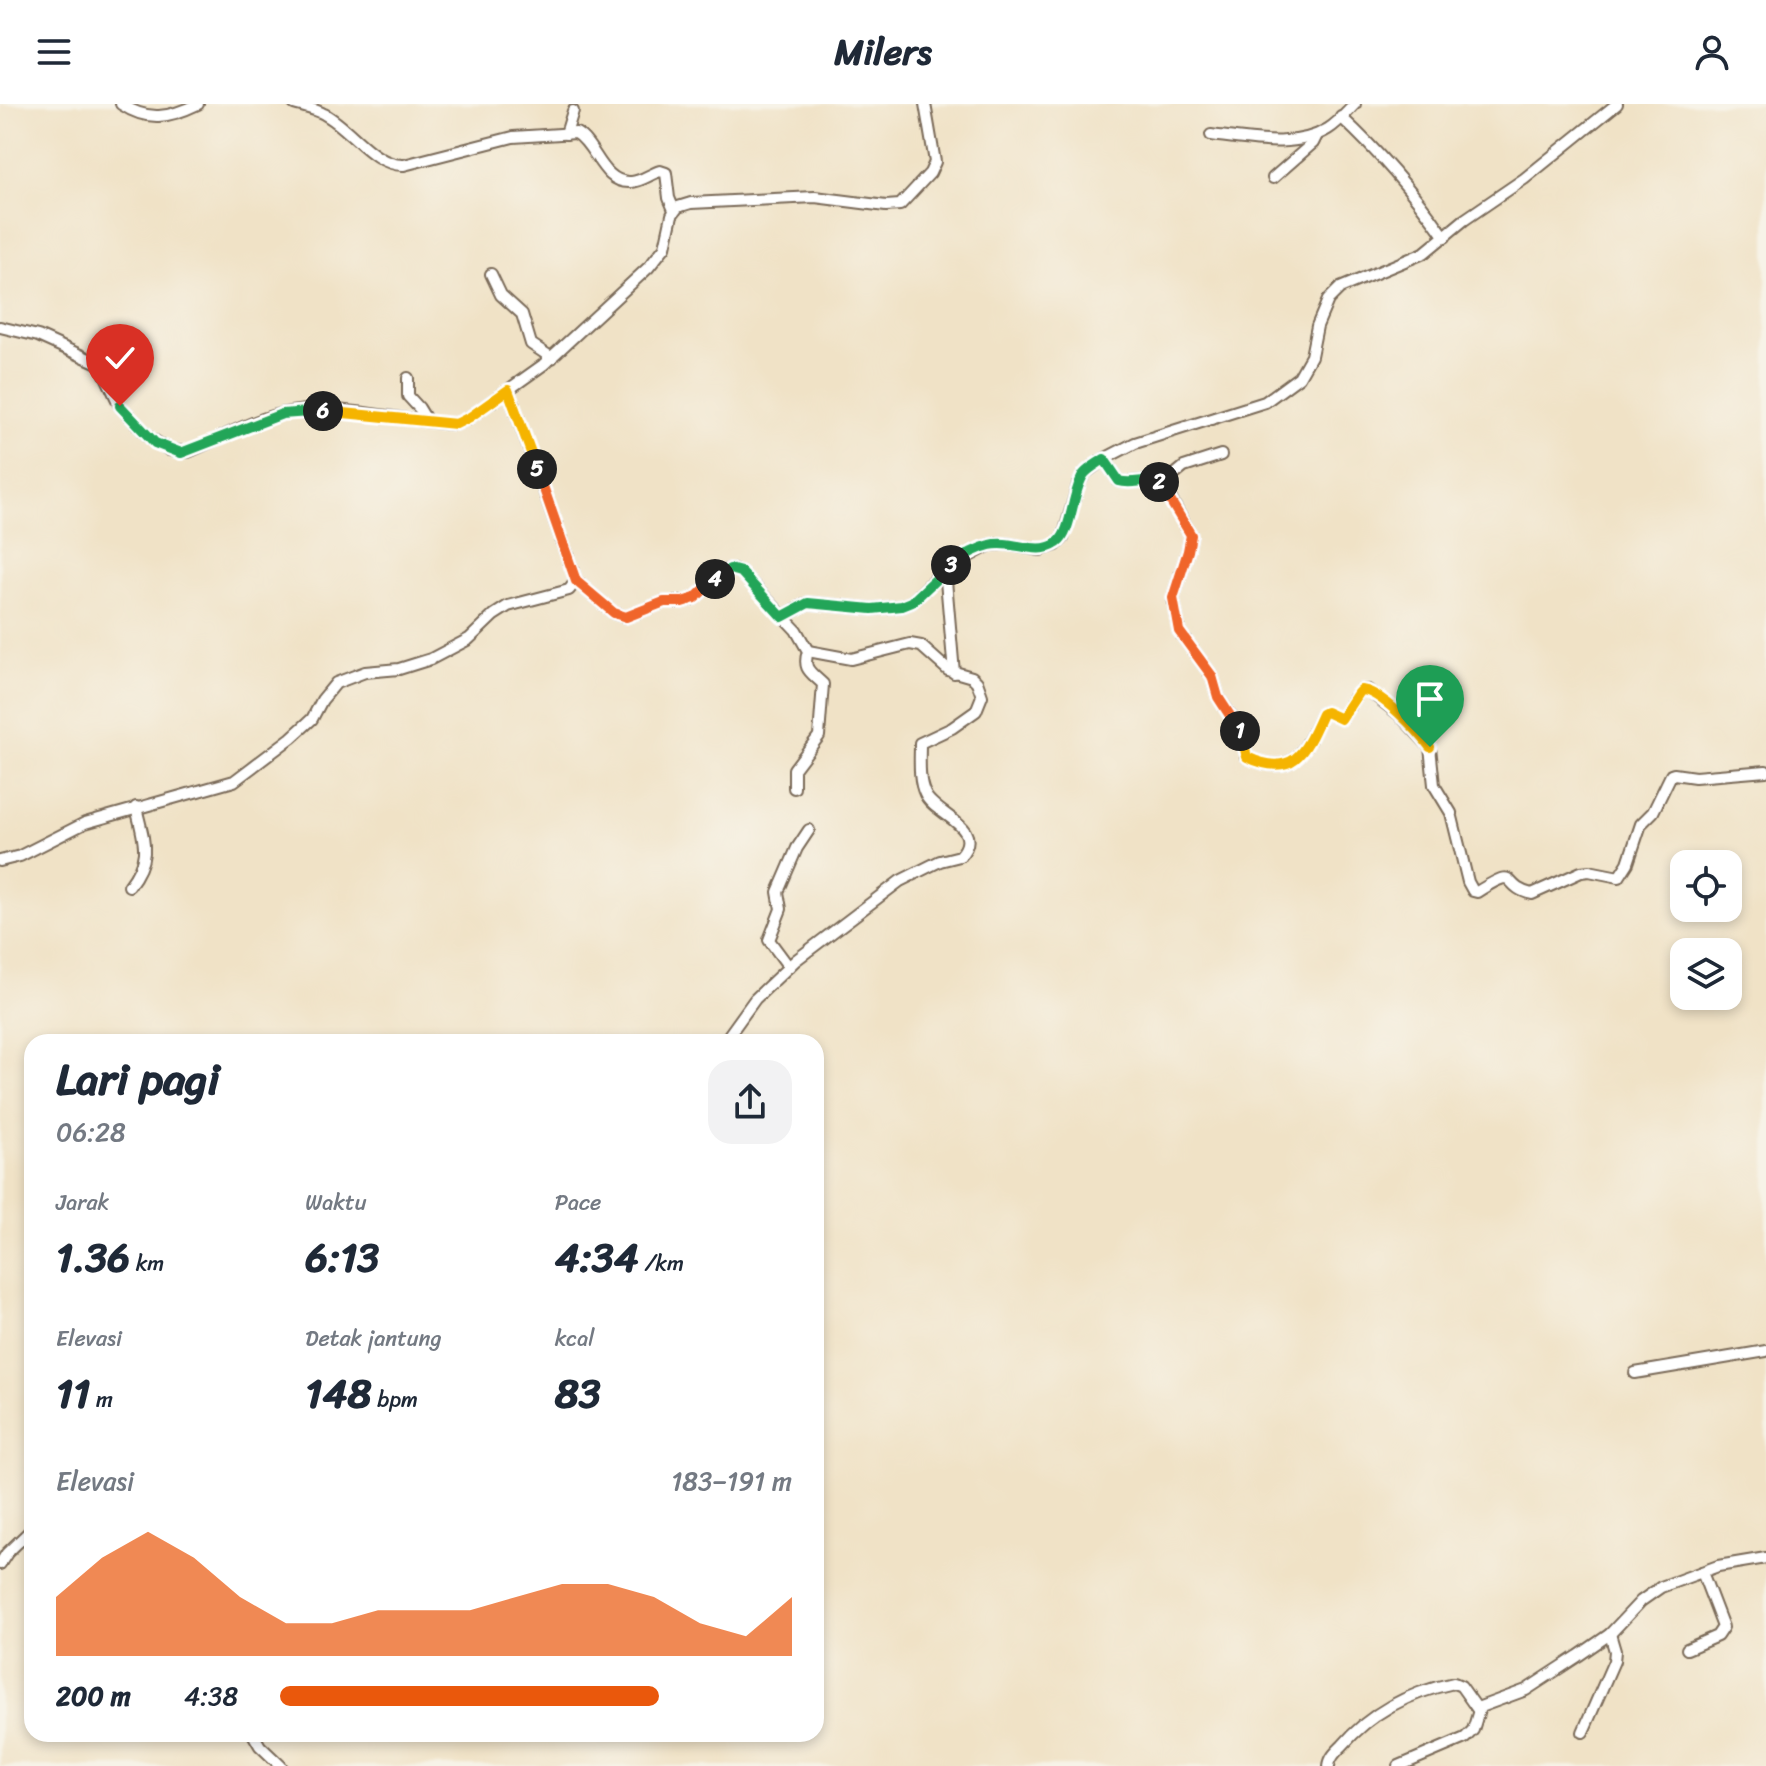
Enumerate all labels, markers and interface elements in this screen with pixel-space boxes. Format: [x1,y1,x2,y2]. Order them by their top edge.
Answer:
text: Milers [834,20,932,84]
icon: menu [32,30,76,74]
icon: person [1690,30,1734,74]
pin [86,324,154,406]
icon: check [98,336,142,380]
pin: 6 [303,391,343,431]
text: 6 [317,391,329,430]
pin: 5 [517,449,557,489]
text: 5 [530,449,544,488]
pin: 2 [1139,462,1179,502]
text: 2 [1153,462,1165,501]
pin: 3 [931,545,971,585]
text: 3 [945,545,957,584]
pin: 4 [695,559,735,599]
text: 4 [708,559,722,598]
pin [1396,665,1464,747]
icon: arrive [1408,677,1452,721]
pin: 1 [1220,711,1260,751]
text: 1 [1235,711,1245,750]
map controls [1670,850,1742,1010]
button: locate [1670,850,1742,922]
button: layers [1670,938,1742,1010]
text: Lari pagi [56,1040,220,1118]
button: share [708,1060,792,1144]
text: 06:28 [56,1109,126,1155]
text: Jarak [56,1183,109,1222]
text: Waktu [305,1183,366,1222]
text: Pace [555,1183,601,1222]
text: 1.36 [56,1222,130,1293]
text: 6:13 [305,1222,379,1293]
text: 4:34 [555,1222,639,1293]
text: km [130,1244,164,1283]
text: /km [639,1244,684,1283]
text: Elevasi [56,1319,122,1358]
text: Detak jantung [305,1319,442,1358]
text: kcal [555,1319,595,1358]
text: 11 [56,1358,90,1429]
text: 148 [305,1358,372,1429]
text: 83 [555,1358,601,1429]
text: m [90,1380,113,1419]
text: bpm [372,1380,418,1419]
text: Elevasi [56,1458,134,1504]
text: 183–191 m [671,1458,792,1504]
text: 200 m [56,1673,131,1719]
text: 4:38 [184,1673,238,1719]

